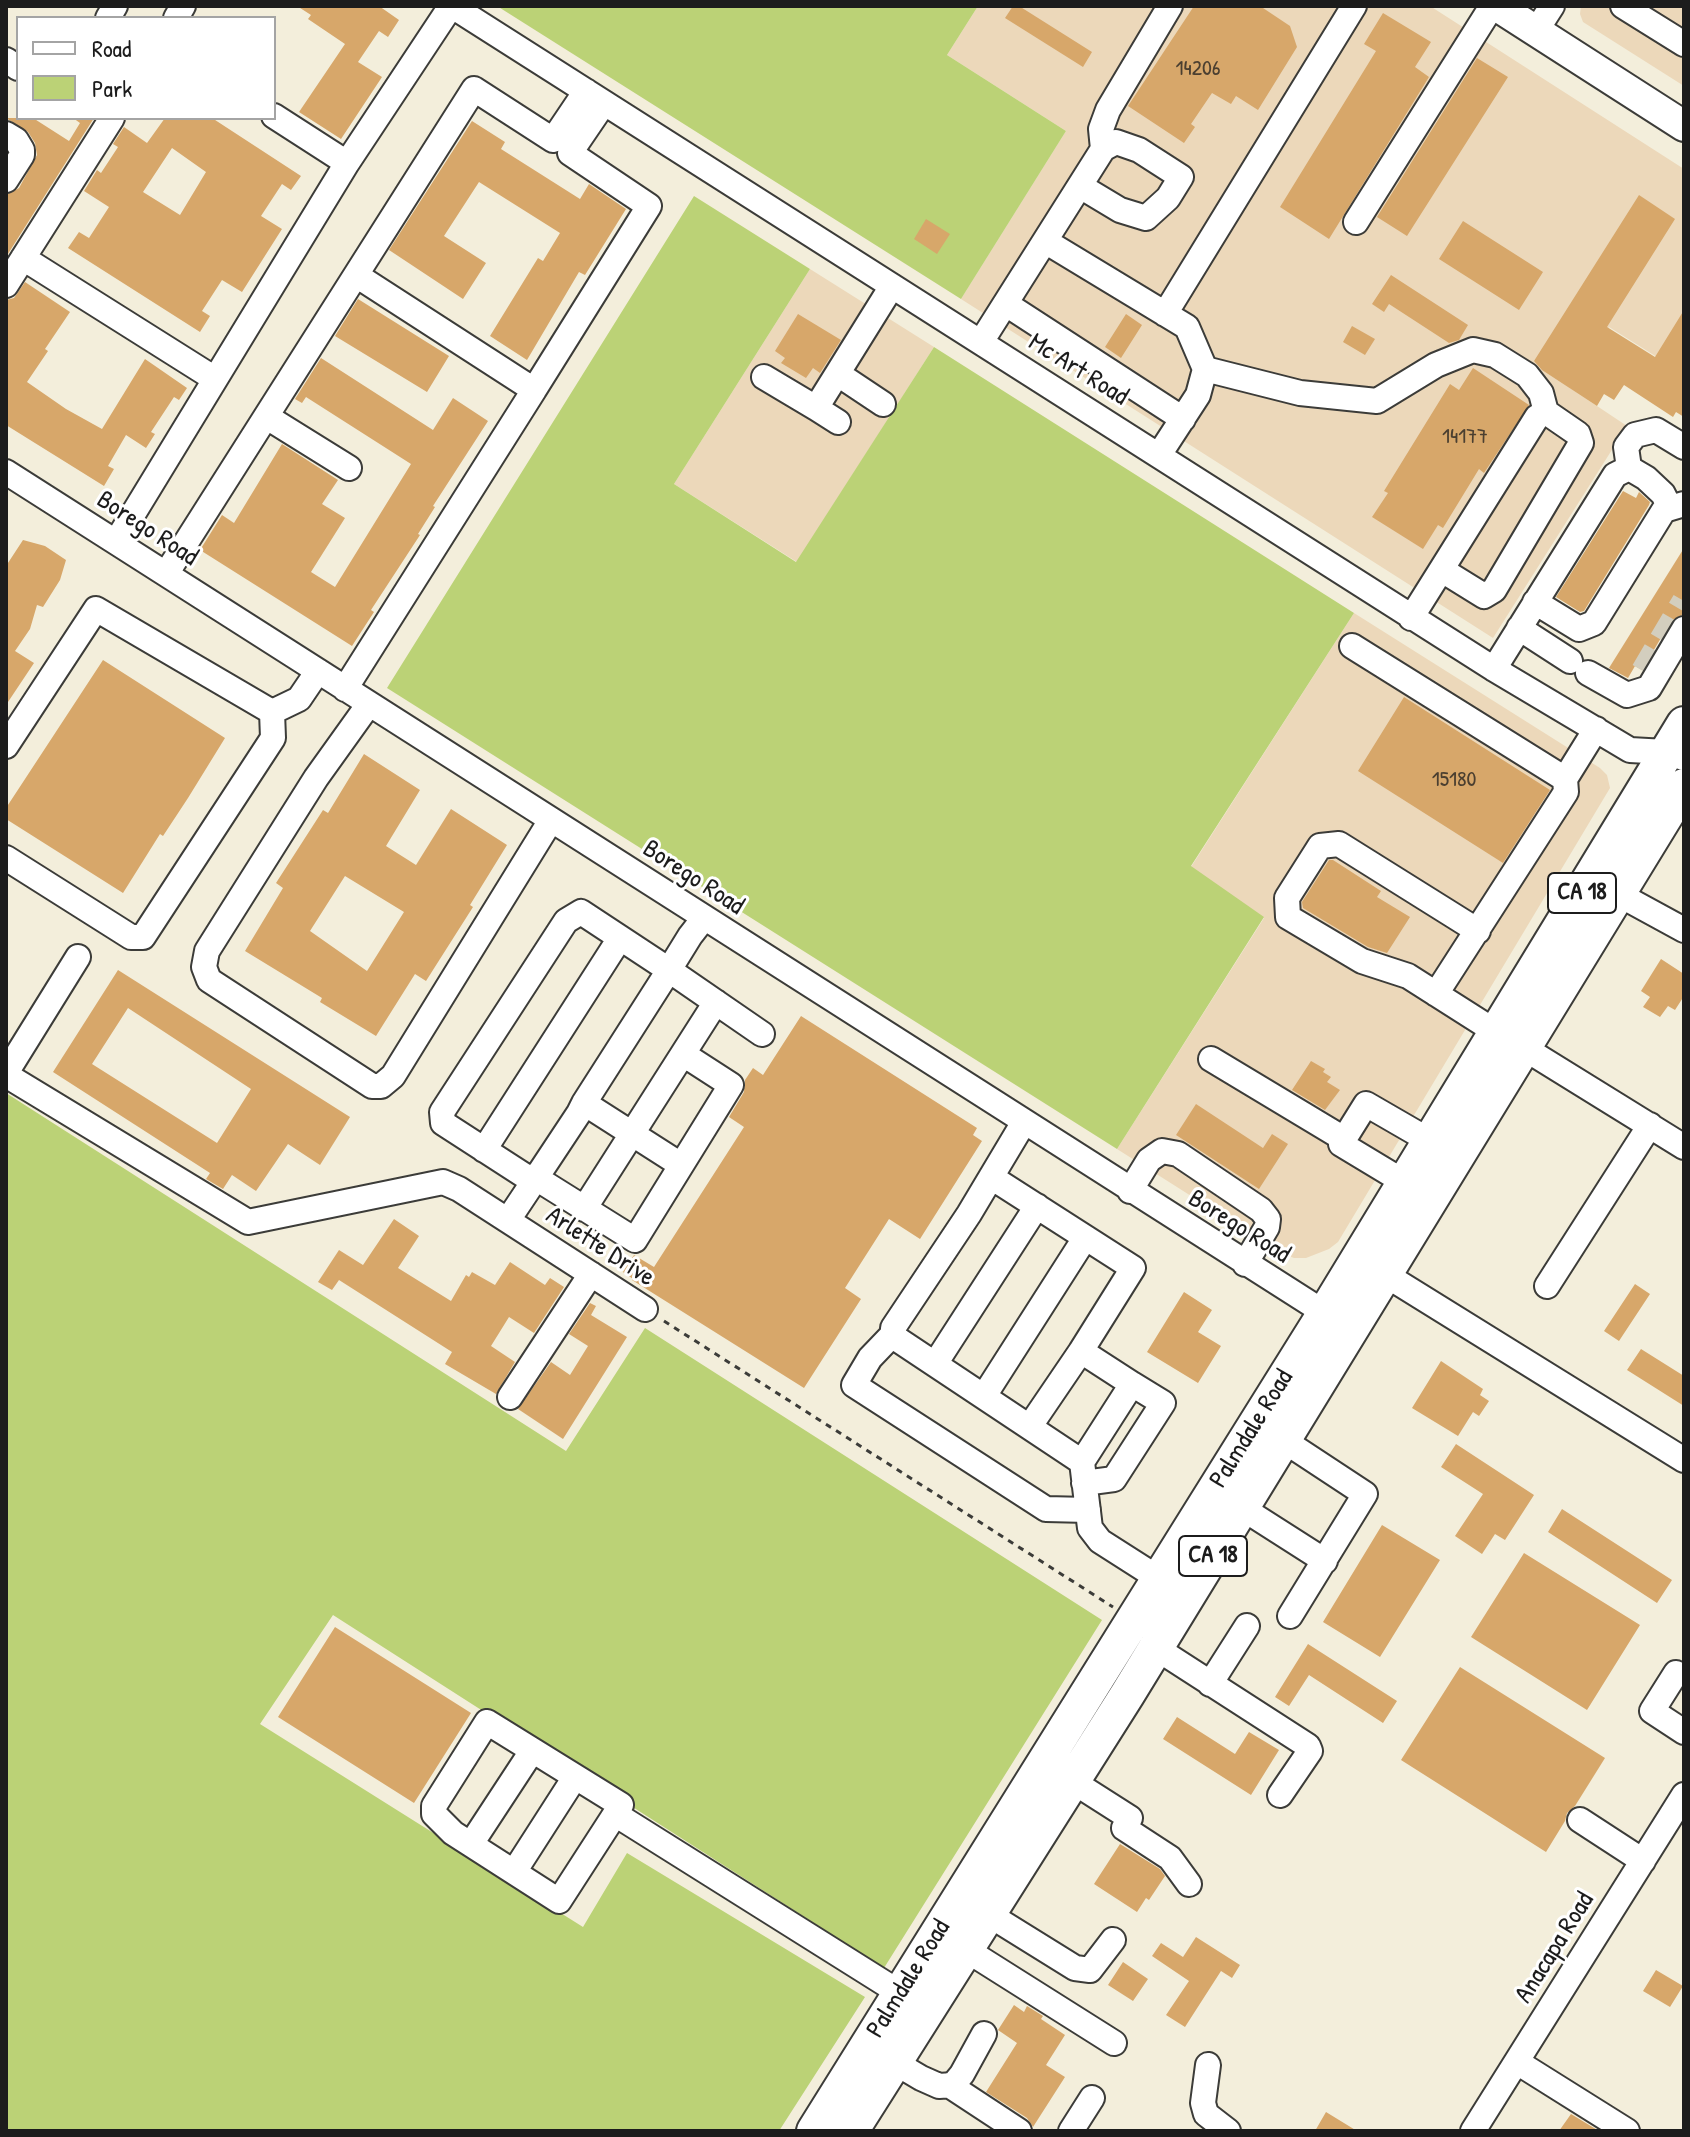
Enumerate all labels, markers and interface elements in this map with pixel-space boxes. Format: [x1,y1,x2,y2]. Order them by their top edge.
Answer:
legend [16,16,276,120]
text: Road [92,32,131,64]
house number: 14206 [1175,56,1221,82]
text: Park [92,72,132,104]
street label: Mc Art Road [1022,327,1134,413]
house number: 14177 [1442,424,1488,450]
street label: Borego Road [90,485,204,573]
house number: 15180 [1432,767,1476,793]
street label: Borego Road [636,834,750,922]
road number: CA 18 [1548,873,1616,913]
street label: Borego Road [1182,1183,1296,1271]
street label: Arlette Drive [540,1200,660,1294]
street label: Palmdale Road [1203,1364,1301,1494]
road number: CA 18 [1179,1536,1247,1576]
street label: Anacapa Road [1509,1887,1601,2009]
street label: Palmdale Road [860,1914,958,2044]

